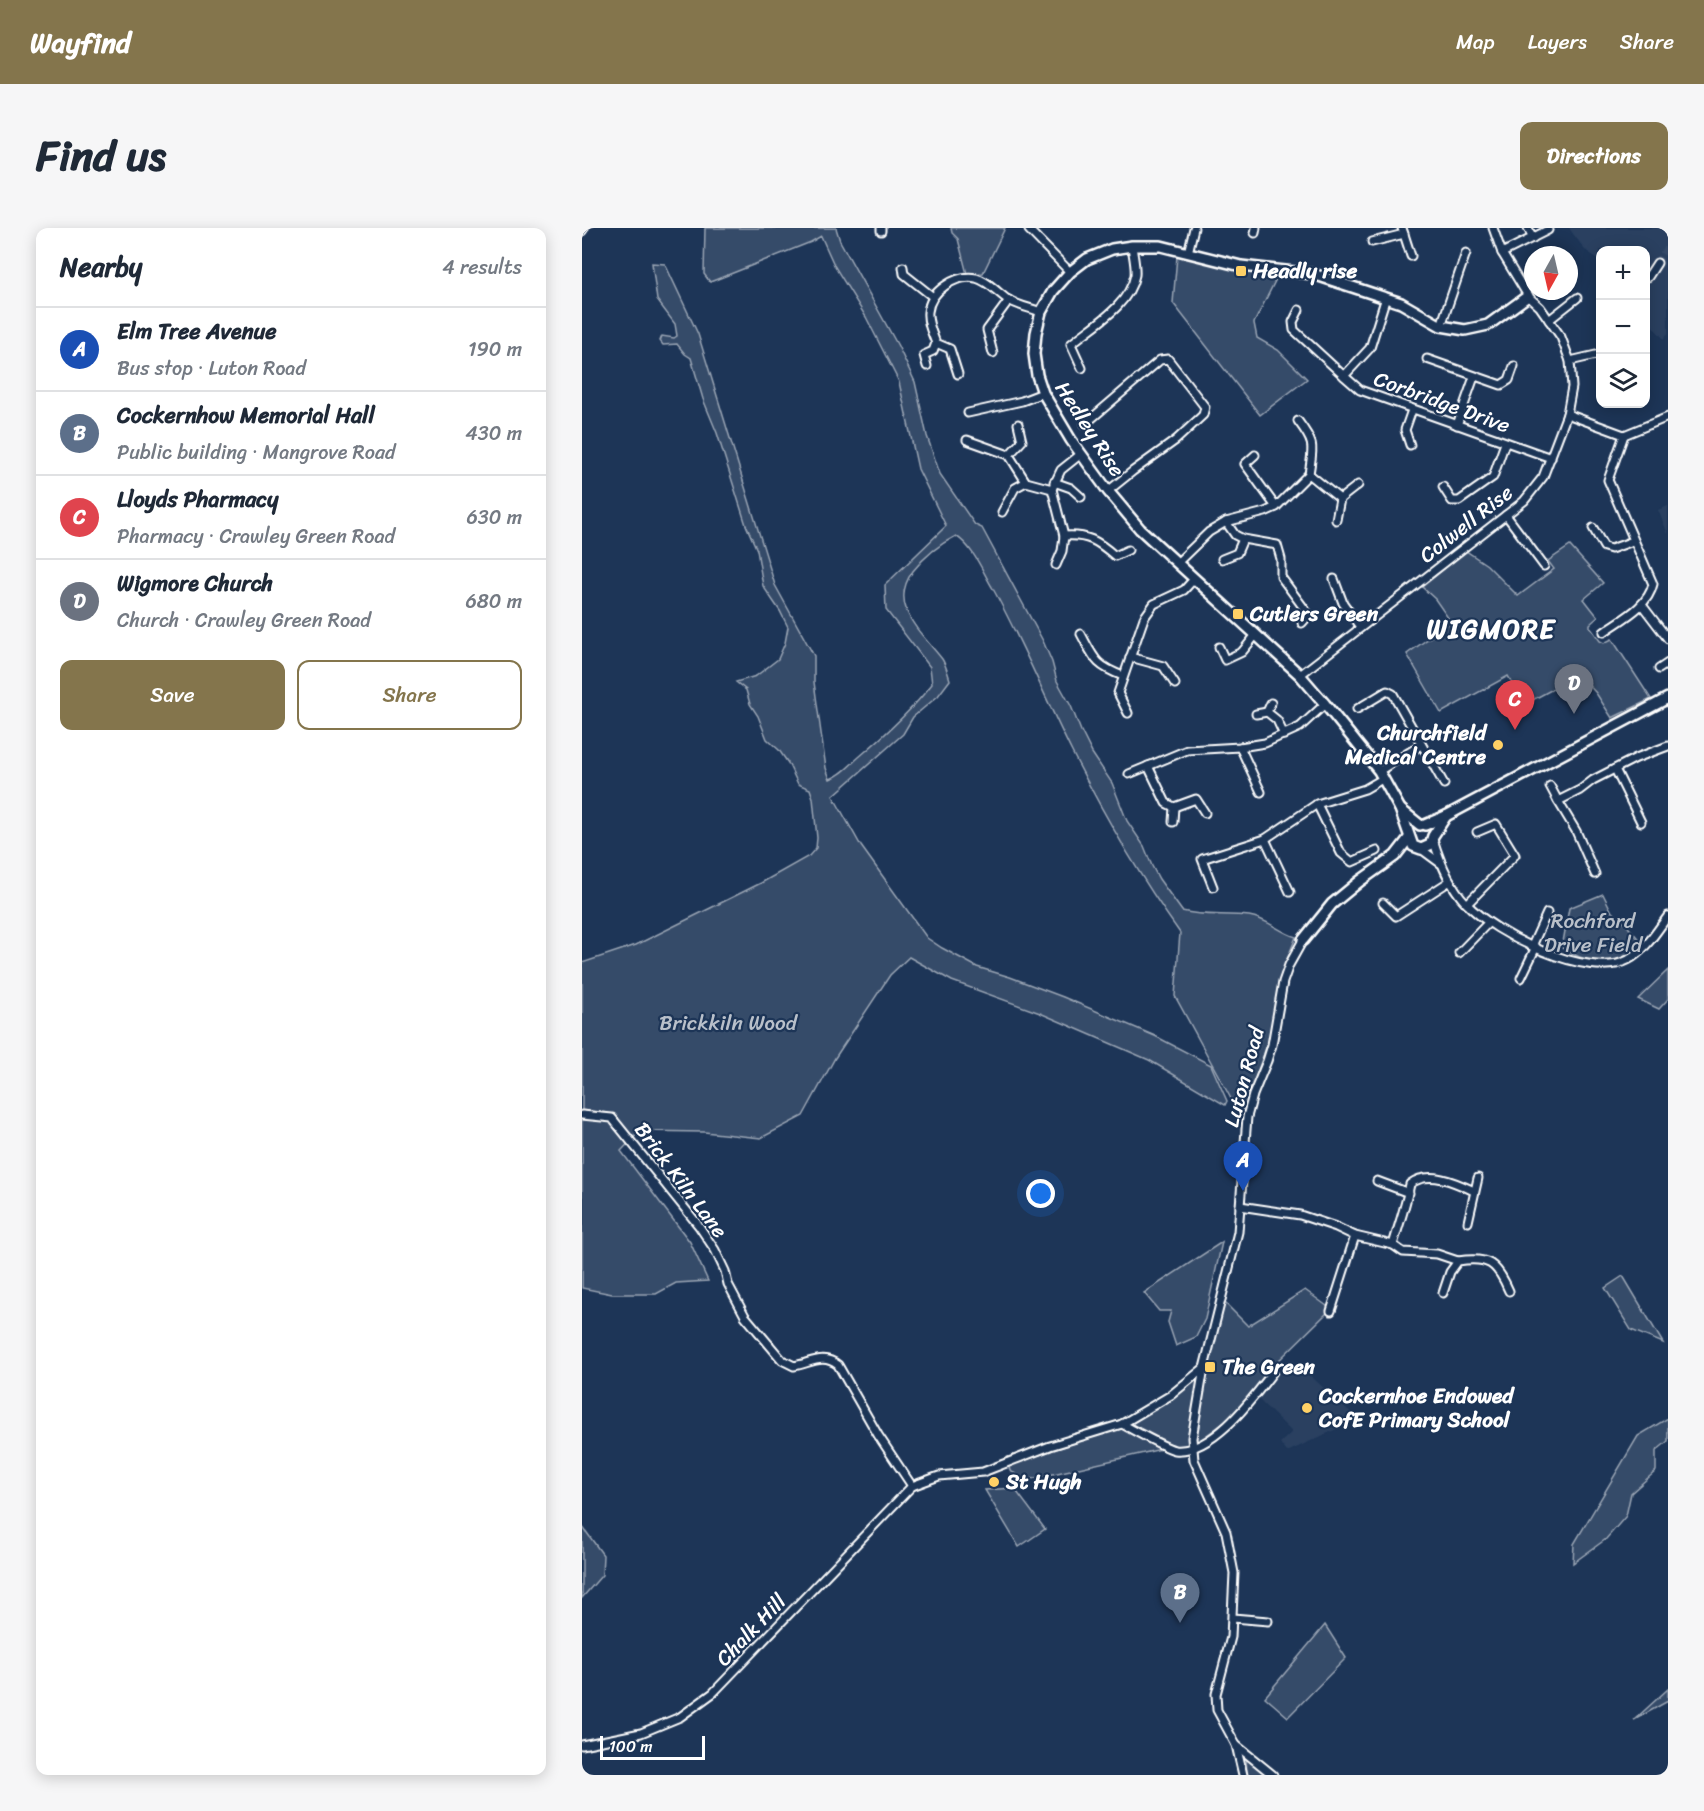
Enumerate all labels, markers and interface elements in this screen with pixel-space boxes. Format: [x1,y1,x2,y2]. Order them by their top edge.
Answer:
text: Wayfind [30,18,131,67]
text: Map [1456,23,1495,61]
text: Layers [1528,23,1587,61]
text: Share [1620,23,1674,61]
text: Find us [36,119,166,193]
button: Directions [1520,122,1668,190]
text: Nearby [60,244,142,290]
north arrow [1524,246,1578,300]
map controls [1596,246,1650,408]
button: + [1596,246,1650,300]
text: 4 results [442,250,522,285]
place label: Headly rise [1252,252,1358,290]
marker: Headly rise [1234,264,1248,278]
button: − [1596,300,1650,354]
text: Elm Tree Avenue [117,312,277,351]
text: A [73,332,86,367]
text: 190 m [468,332,522,367]
text: Bus stop · Luton Road [117,351,306,386]
button: layers [1596,354,1650,408]
street label: Corbridge Drive [1368,360,1516,444]
street label: Hedley Rise [1044,373,1136,485]
text: Cockernhow Memorial Hall [117,396,375,435]
text: B [73,416,86,451]
text: 430 m [465,416,522,451]
text: Public building · Mangrove Road [117,435,395,470]
street label: Colwell Rise [1410,475,1522,573]
text: Lloyds Pharmacy [117,480,279,519]
text: C [73,500,86,535]
text: 630 m [466,500,522,535]
text: Pharmacy · Crawley Green Road [117,519,395,554]
text: Wigmore Church [117,564,273,603]
text: D [74,584,85,619]
text: 680 m [465,584,522,619]
place label: Cutlers Green [1249,595,1379,633]
text: Church · Crawley Green Road [117,603,371,638]
district label: WIGMORE [1426,605,1556,653]
marker: Cutlers Green [1231,607,1245,621]
button: Save [60,660,285,730]
button: Share [297,660,522,730]
pin: D [1554,664,1594,714]
pin: C [1496,680,1534,730]
place label: Churchfield Medical Centre [1344,714,1488,776]
marker: Churchfield Medical Centre [1491,738,1505,752]
park label: Rochford Drive Field [1544,902,1644,964]
park label: Brickkiln Wood [659,1004,799,1042]
street label: Luton Road [1212,1021,1276,1131]
street label: Brick Kiln Lane [624,1113,738,1247]
pin: A [1224,1142,1262,1191]
your location [1026,1179,1055,1208]
place label: The Green [1222,1348,1316,1386]
marker: The Green [1203,1360,1217,1374]
place label: Cockernhoe Endowed CofE Primary School [1318,1377,1515,1439]
marker: Cockernhoe Endowed CofE Primary School [1300,1401,1314,1415]
place label: St Hugh [1005,1463,1082,1501]
marker: St Hugh [987,1475,1001,1489]
pin: B [1160,1574,1200,1623]
street label: Chalk Hill [706,1584,797,1676]
text: 100 m [609,1732,653,1761]
scale bar [600,1733,705,1760]

